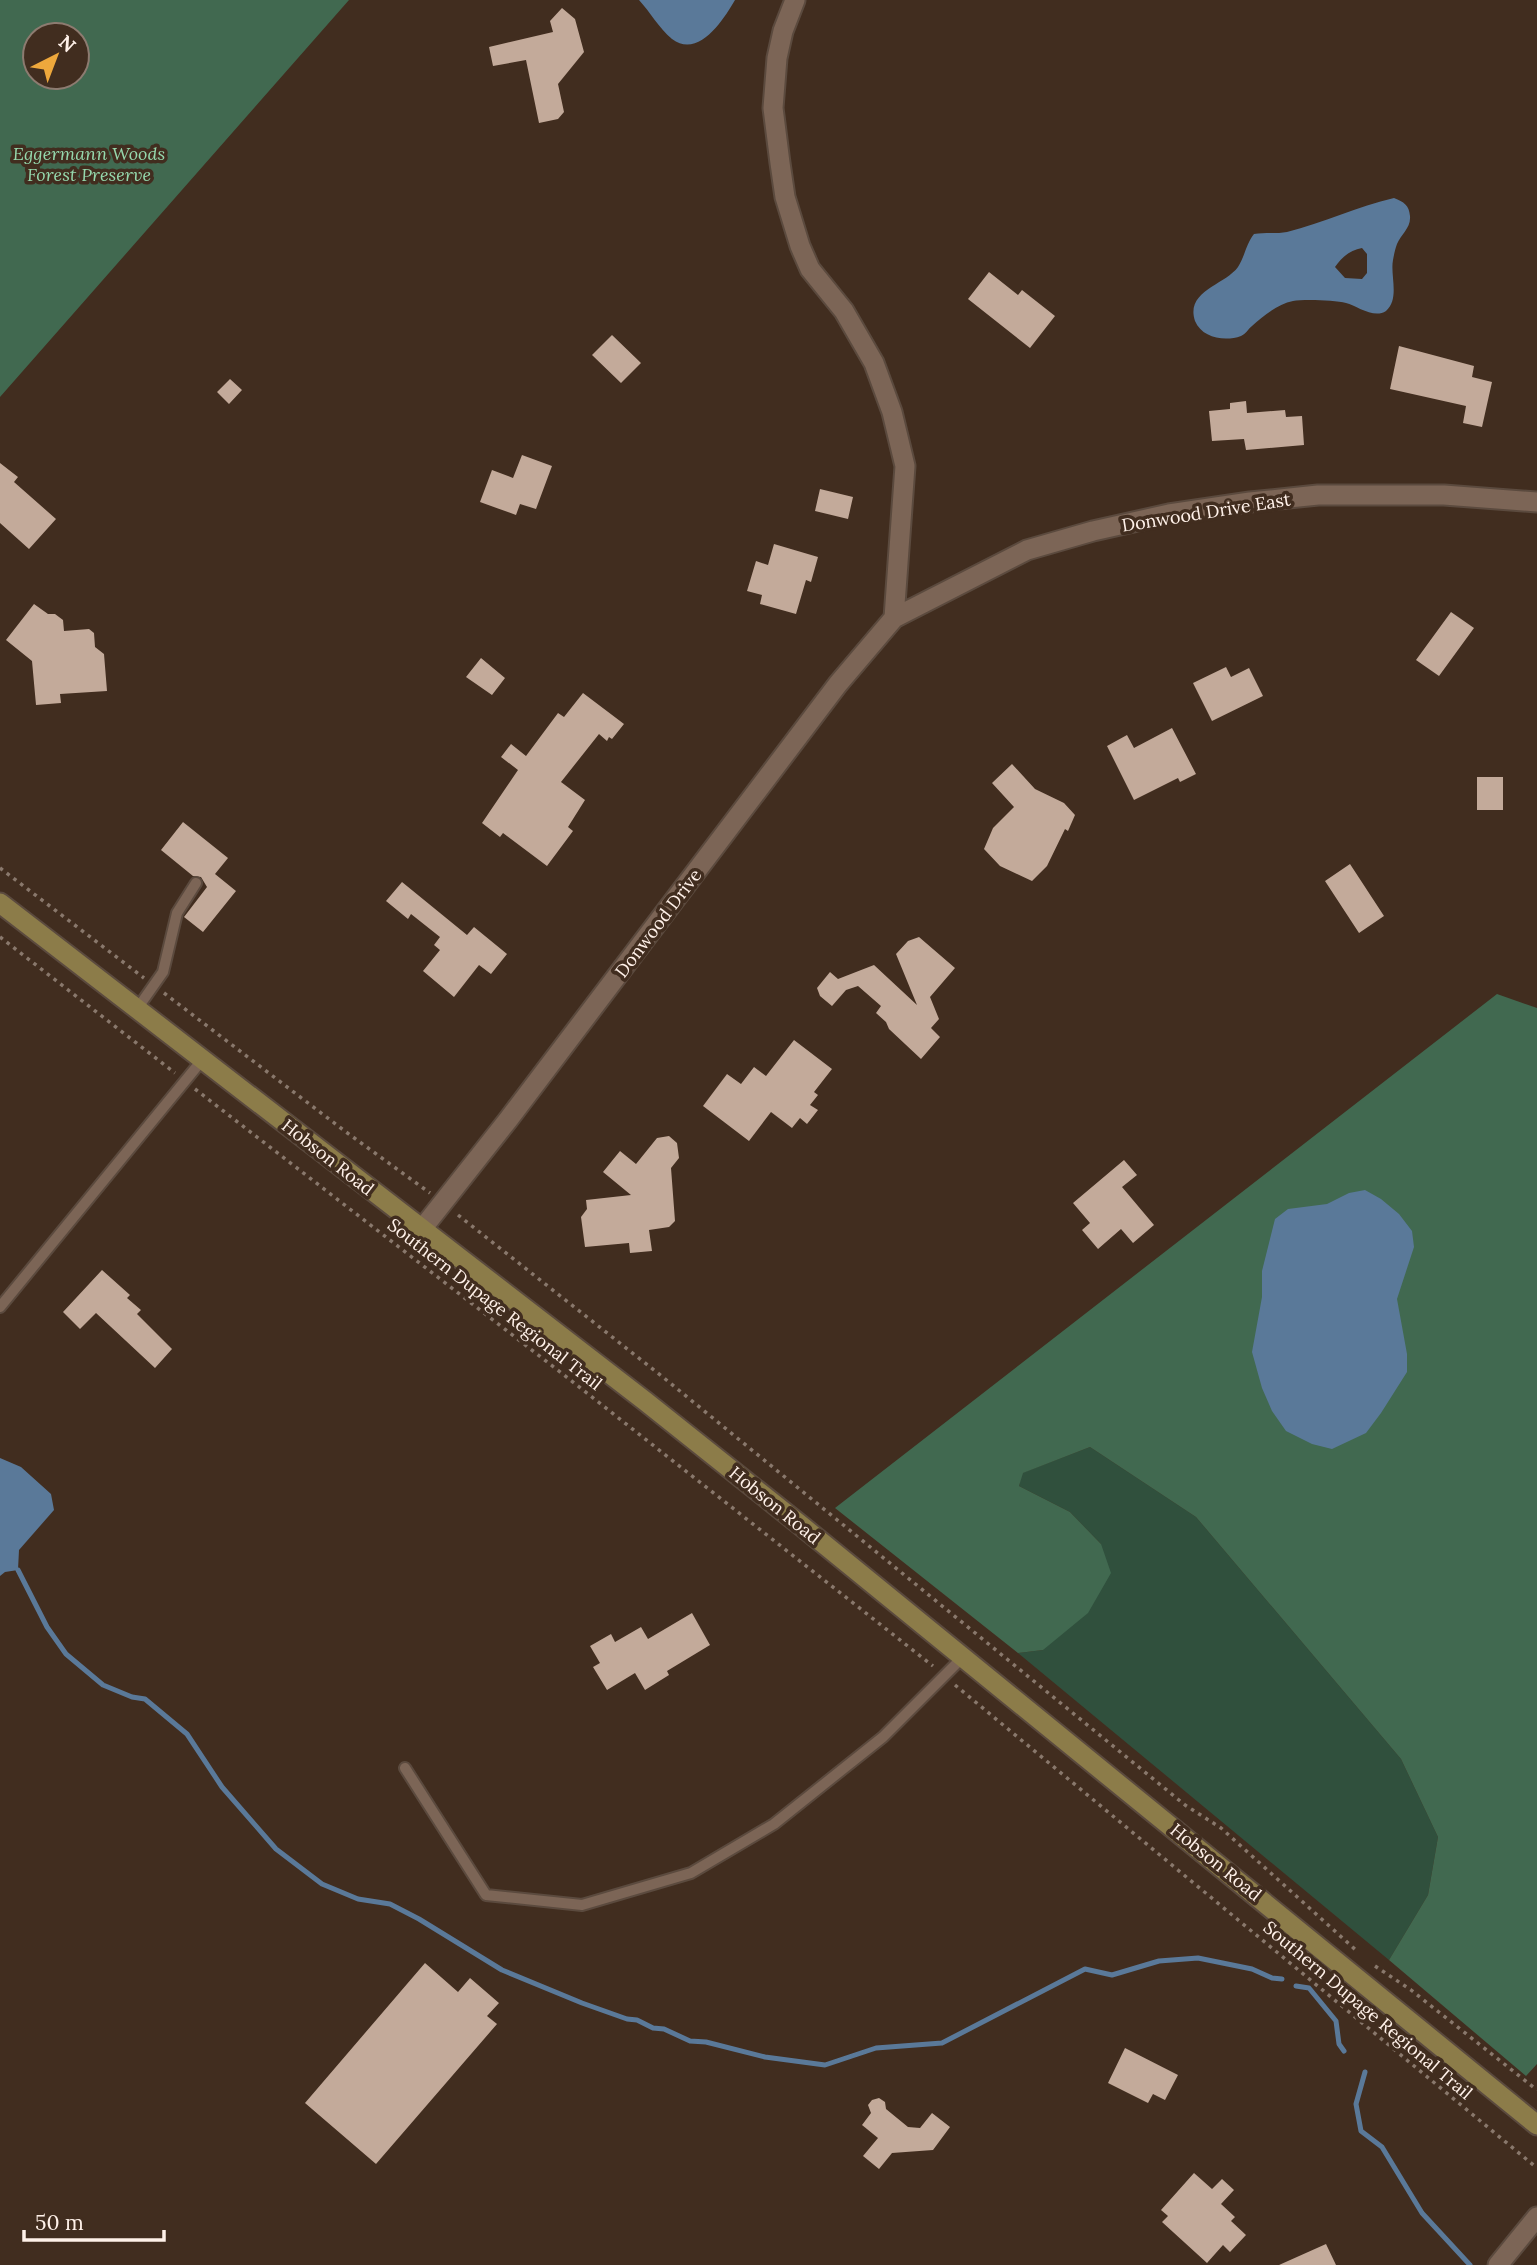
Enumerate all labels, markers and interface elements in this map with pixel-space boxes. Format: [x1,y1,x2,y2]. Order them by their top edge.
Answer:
north arrow [21,21,91,91]
text: N [54,30,81,57]
park label: Eggermann Woods Forest Preserve [13,142,165,186]
street label: Donwood Drive East [1120,487,1292,537]
street label: Donwood Drive [610,864,707,982]
street label: Hobson Road [277,1114,379,1200]
street label: Southern Dupage Regional Trail [383,1213,607,1395]
street label: Hobson Road [725,1461,826,1549]
street label: Hobson Road [1166,1818,1267,1906]
street label: Southern Dupage Regional Trail [1259,1916,1477,2104]
scale bar [24,2198,164,2242]
text: 50 m [35,2209,84,2236]

